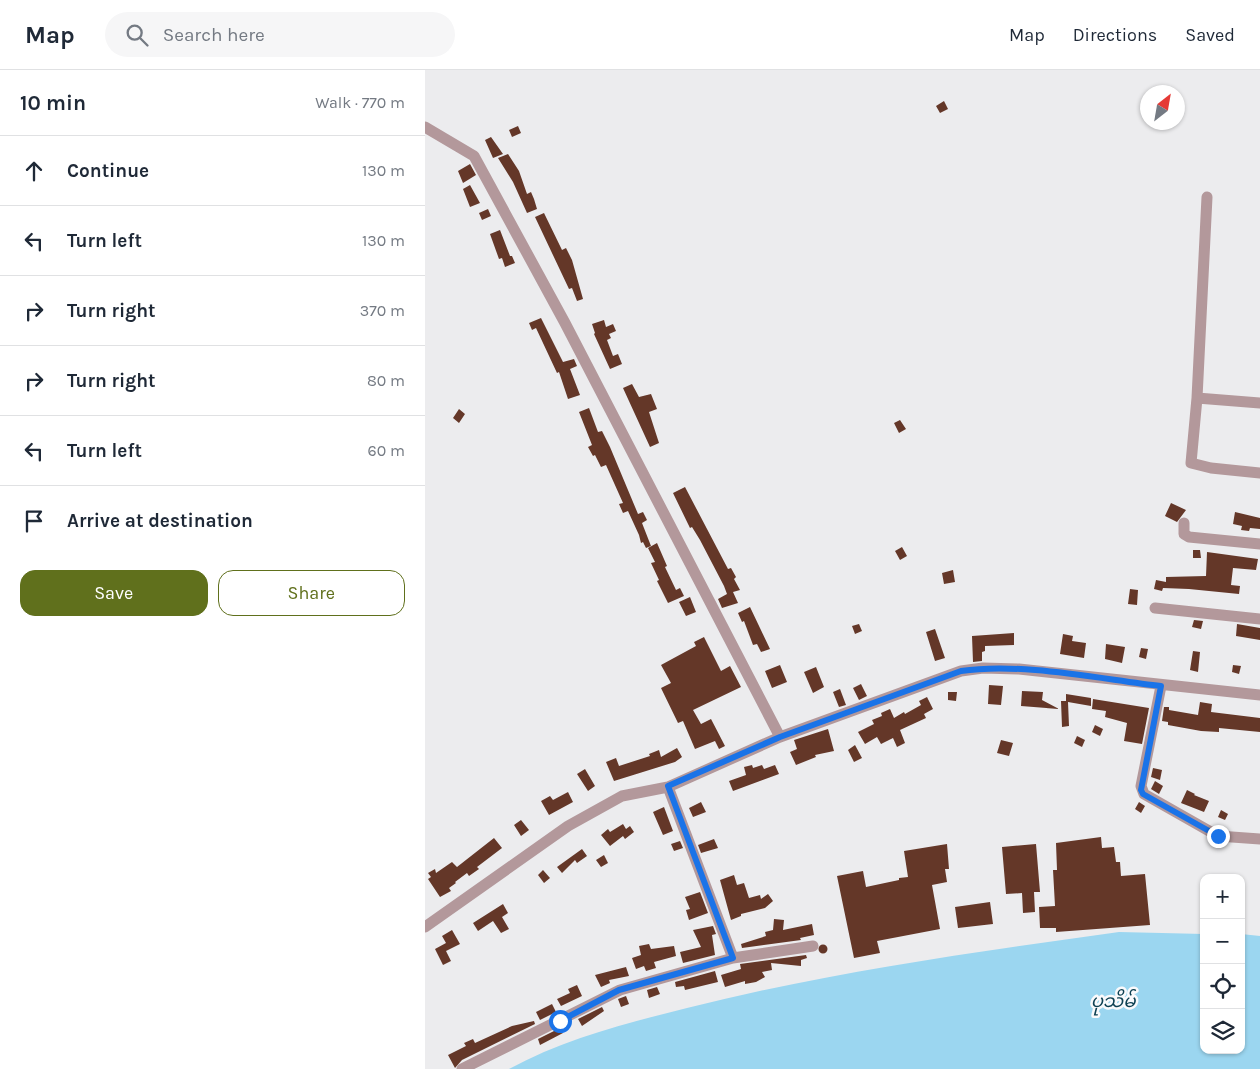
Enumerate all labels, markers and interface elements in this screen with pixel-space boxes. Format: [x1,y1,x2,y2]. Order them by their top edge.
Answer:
search box [105,12,455,57]
text: Map [25,21,75,49]
icon: search [123,21,151,49]
text: Search here [163,24,265,46]
text: Map [1009,24,1045,46]
text: Directions [1073,24,1157,46]
text: Saved [1185,24,1235,46]
north arrow [1140,85,1185,130]
text: 10 min [20,91,86,115]
text: Walk · 770 m [315,93,405,112]
icon: ahead [20,157,48,185]
text: Continue [67,160,149,182]
text: 130 m [362,161,405,180]
icon: left [20,227,48,255]
text: Turn left [67,230,142,252]
text: 130 m [362,231,405,250]
icon: right [20,297,48,325]
text: Turn right [67,300,156,322]
text: 370 m [360,301,405,320]
icon: right [20,367,48,395]
text: Turn right [67,370,156,392]
text: 80 m [367,371,405,390]
icon: left [20,437,48,465]
text: Turn left [67,440,142,462]
text: 60 m [368,441,405,460]
icon: arrive [20,507,48,535]
text: Arrive at destination [67,510,253,532]
button: Save [20,570,208,616]
button: Share [218,570,405,616]
route end [1207,825,1230,848]
map controls [1200,874,1245,1054]
button: + [1200,874,1245,919]
button: − [1200,919,1245,964]
button: locate [1200,964,1245,1009]
water label: ပုသိမ် [1091,988,1137,1016]
button: layers [1200,1009,1245,1054]
route start [549,1010,572,1033]

